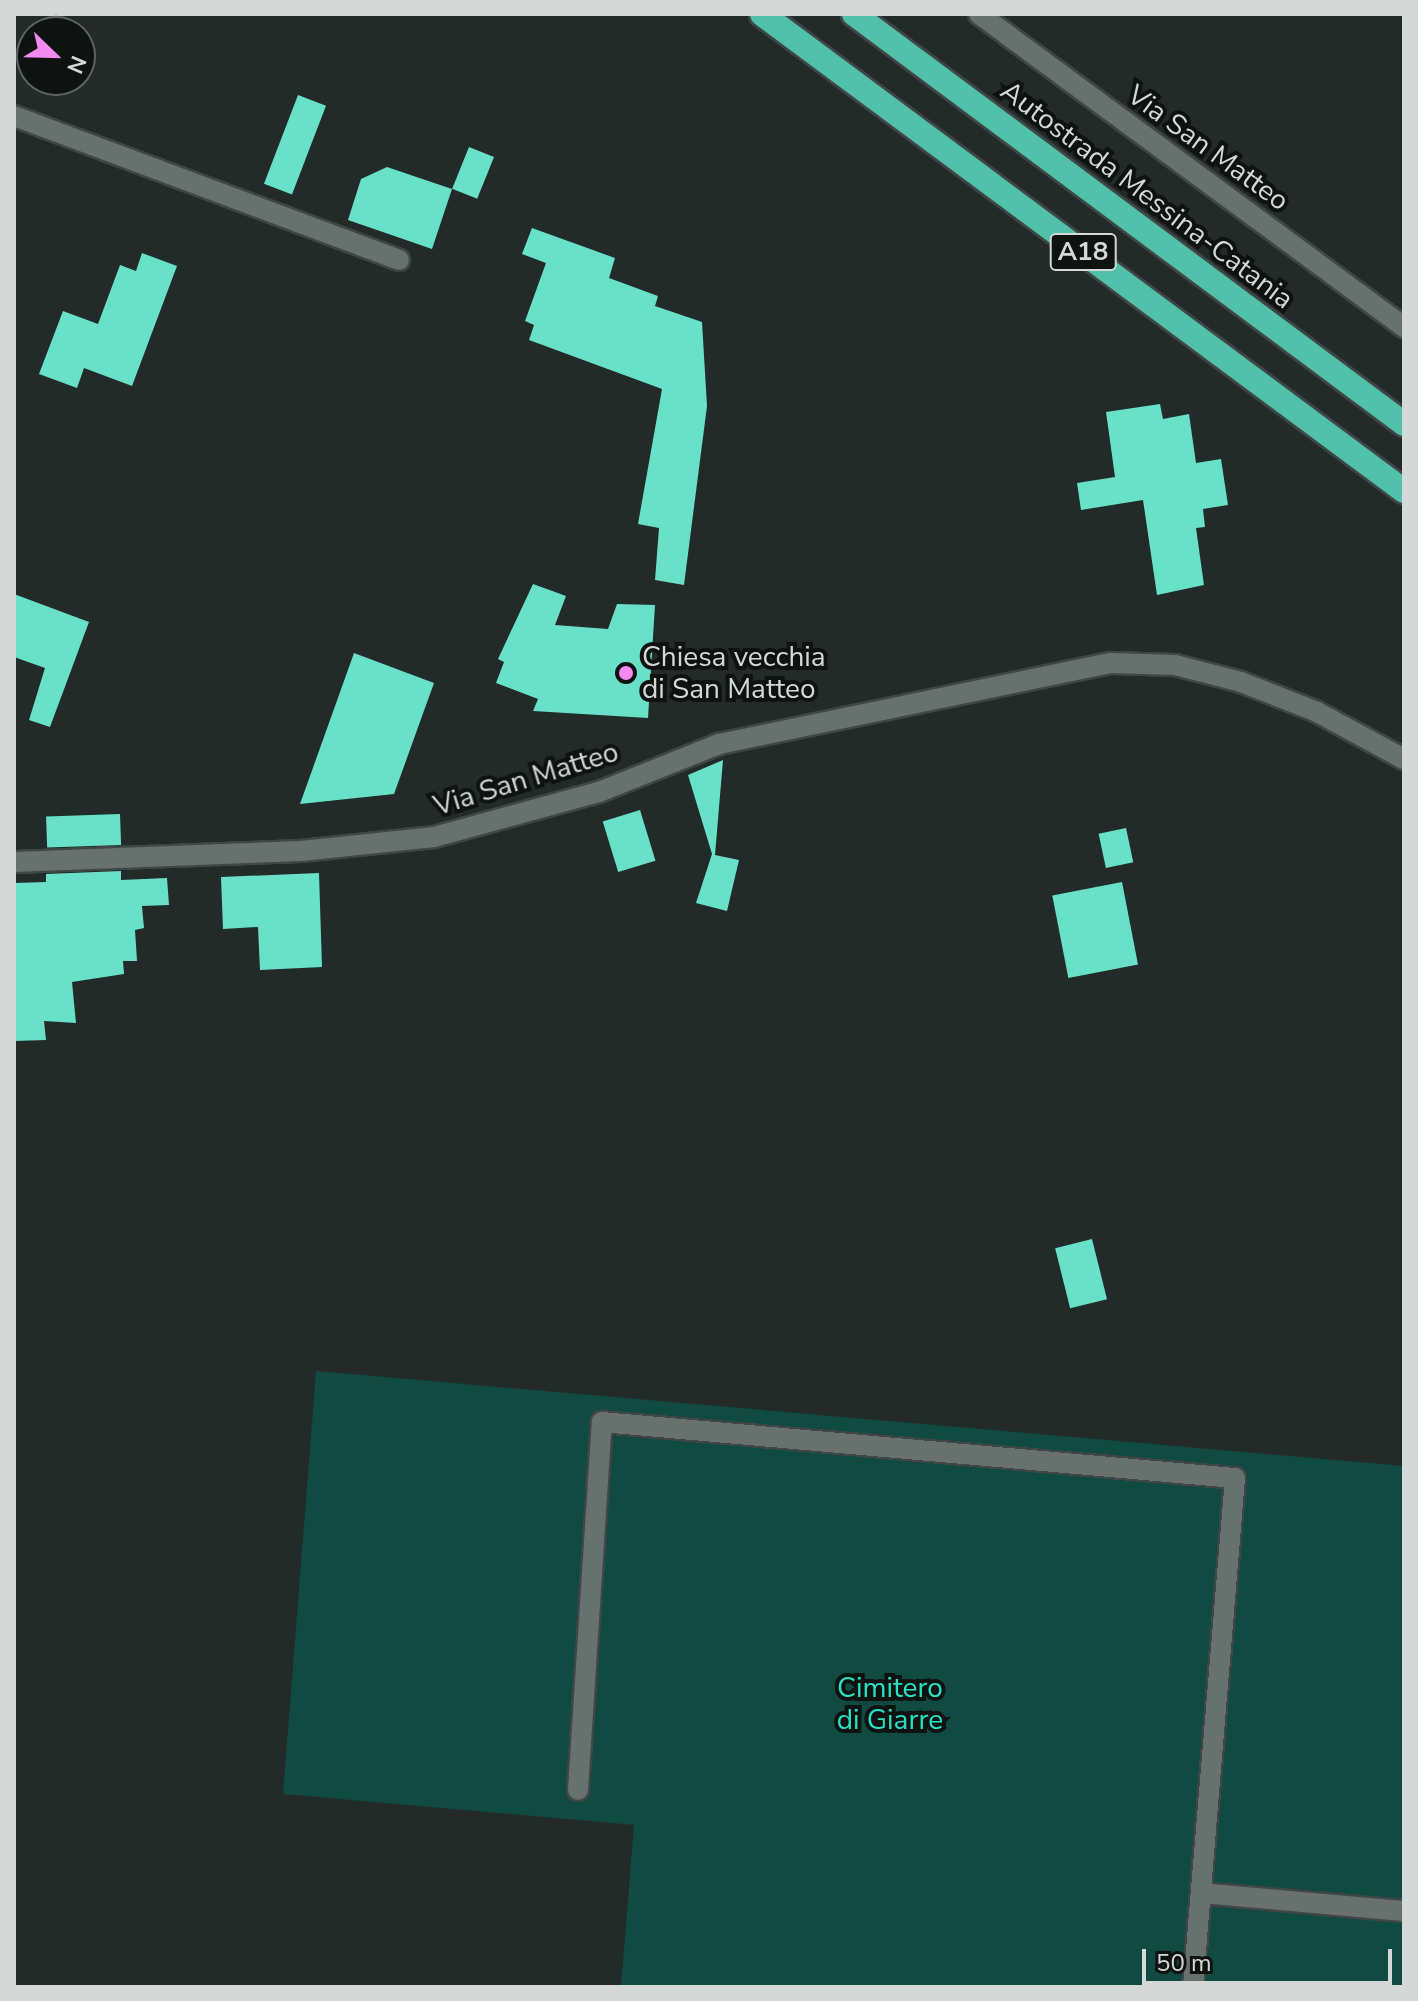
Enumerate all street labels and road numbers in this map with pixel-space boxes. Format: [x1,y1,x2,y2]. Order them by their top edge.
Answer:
street label: Autostrada Messina-Catania [994,74,1300,316]
street label: Via San Matteo [1121,78,1295,218]
road number: A18 [1049,230,1117,274]
street label: Via San Matteo [430,735,622,823]

